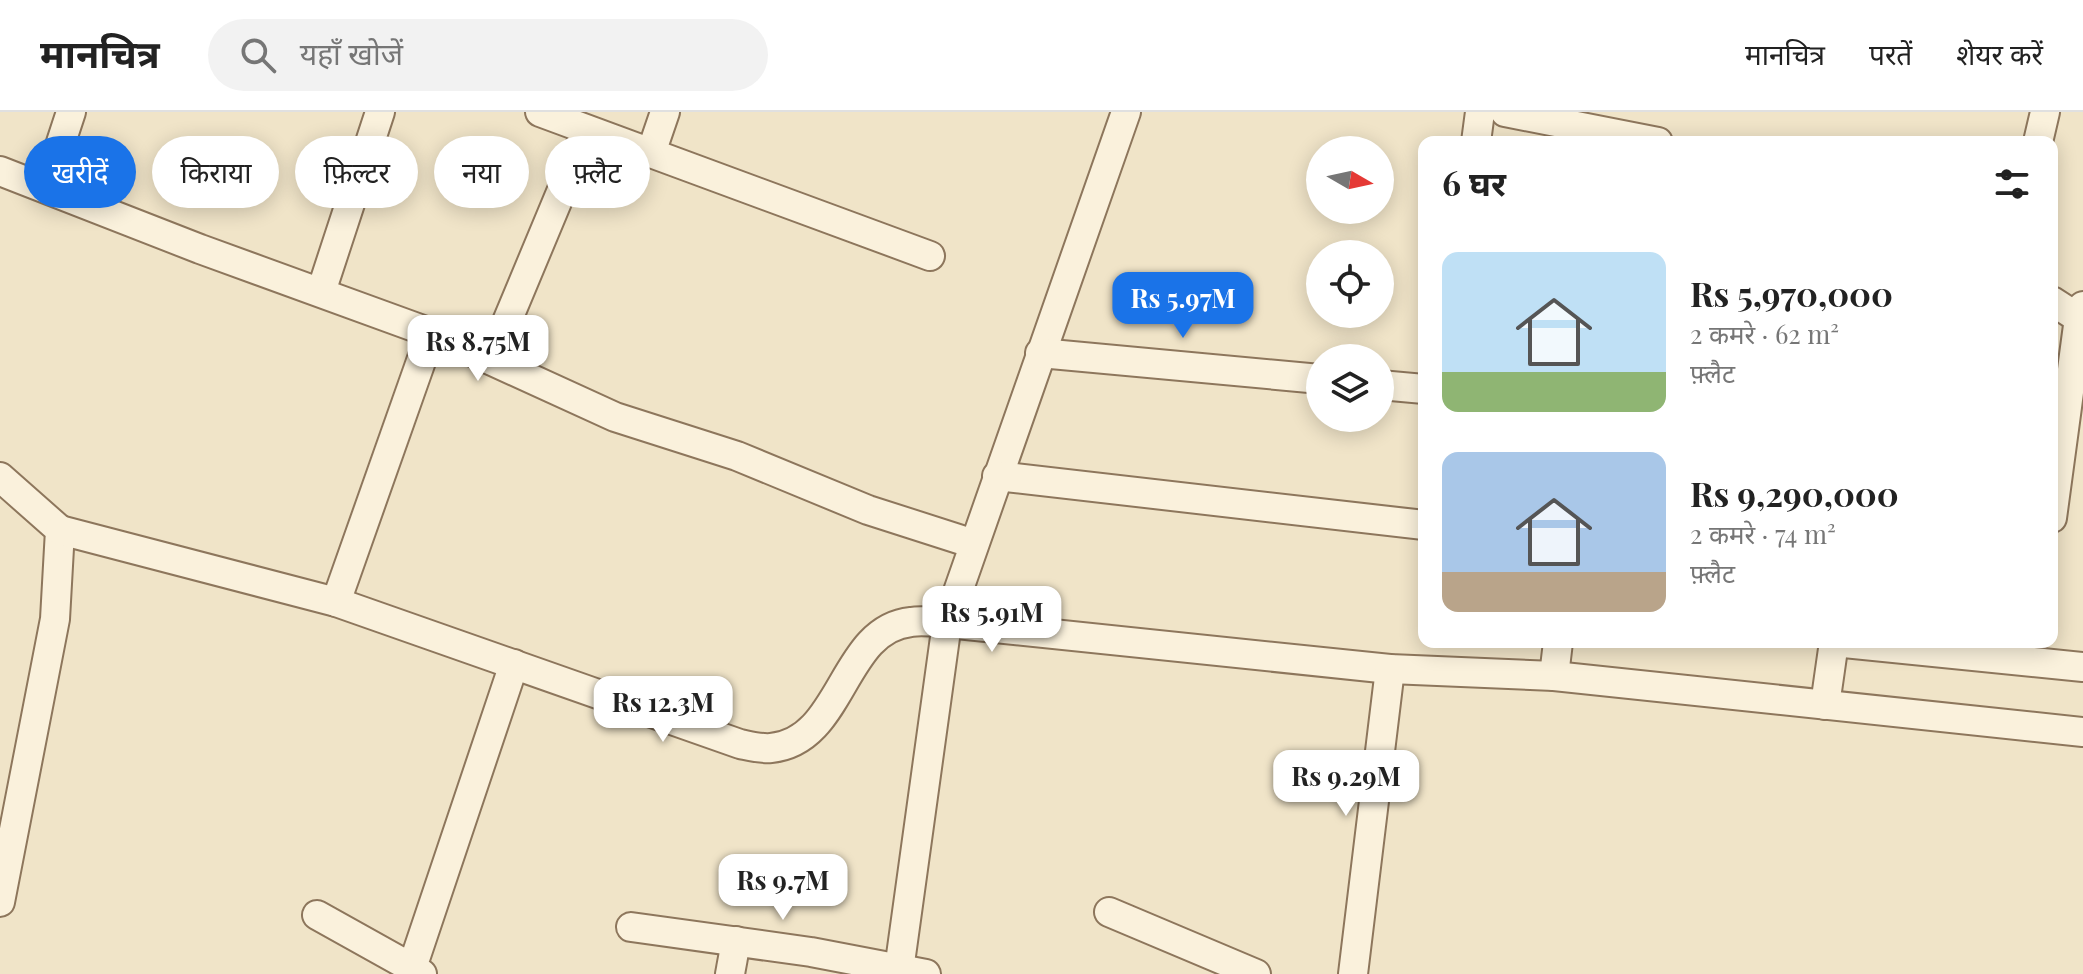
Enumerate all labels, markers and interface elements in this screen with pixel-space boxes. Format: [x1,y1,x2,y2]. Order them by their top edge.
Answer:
search box [208,19,768,91]
text: मानचित्र [40,27,160,78]
icon: search [236,33,280,77]
text: यहाँ खोजें [300,33,403,73]
text: मानचित्र [1745,35,1825,72]
text: परतें [1869,35,1912,72]
text: शेयर करें [1956,35,2043,72]
chip: खरीदें [24,136,136,208]
chip: किराया [152,136,279,208]
chip: फ़िल्टर [295,136,418,208]
chip: नया [434,136,529,208]
chip: फ़्लैट [545,136,650,208]
north arrow [1306,136,1394,224]
map controls [1306,136,1394,432]
text: 6 घर [1442,159,1506,205]
icon: filters [1990,162,2034,206]
button: locate [1306,240,1394,328]
text: Rs 5,970,000 [1690,270,1893,316]
pin: Rs 5.97M [1100,272,1266,340]
text: Rs 5.97M [1130,280,1236,315]
icon: home [1506,284,1602,380]
pin: Rs 8.75M [395,315,561,383]
text: 2 कमरे · 62 m² [1690,316,1839,351]
text: Rs 8.75M [425,323,531,358]
button: layers [1306,344,1394,432]
text: फ़्लैट [1690,355,1735,390]
text: Rs 9,290,000 [1690,470,1899,516]
icon: home [1506,484,1602,580]
text: 2 कमरे · 74 m² [1690,516,1836,551]
text: फ़्लैट [1690,555,1735,590]
pin: Rs 5.91M [909,586,1075,654]
text: Rs 5.91M [940,594,1044,629]
pin: Rs 12.3M [580,676,746,744]
text: Rs 12.3M [612,684,714,719]
pin: Rs 9.29M [1263,750,1429,818]
text: Rs 9.29M [1291,758,1401,793]
pin: Rs 9.7M [709,854,857,922]
text: Rs 9.7M [737,862,829,897]

